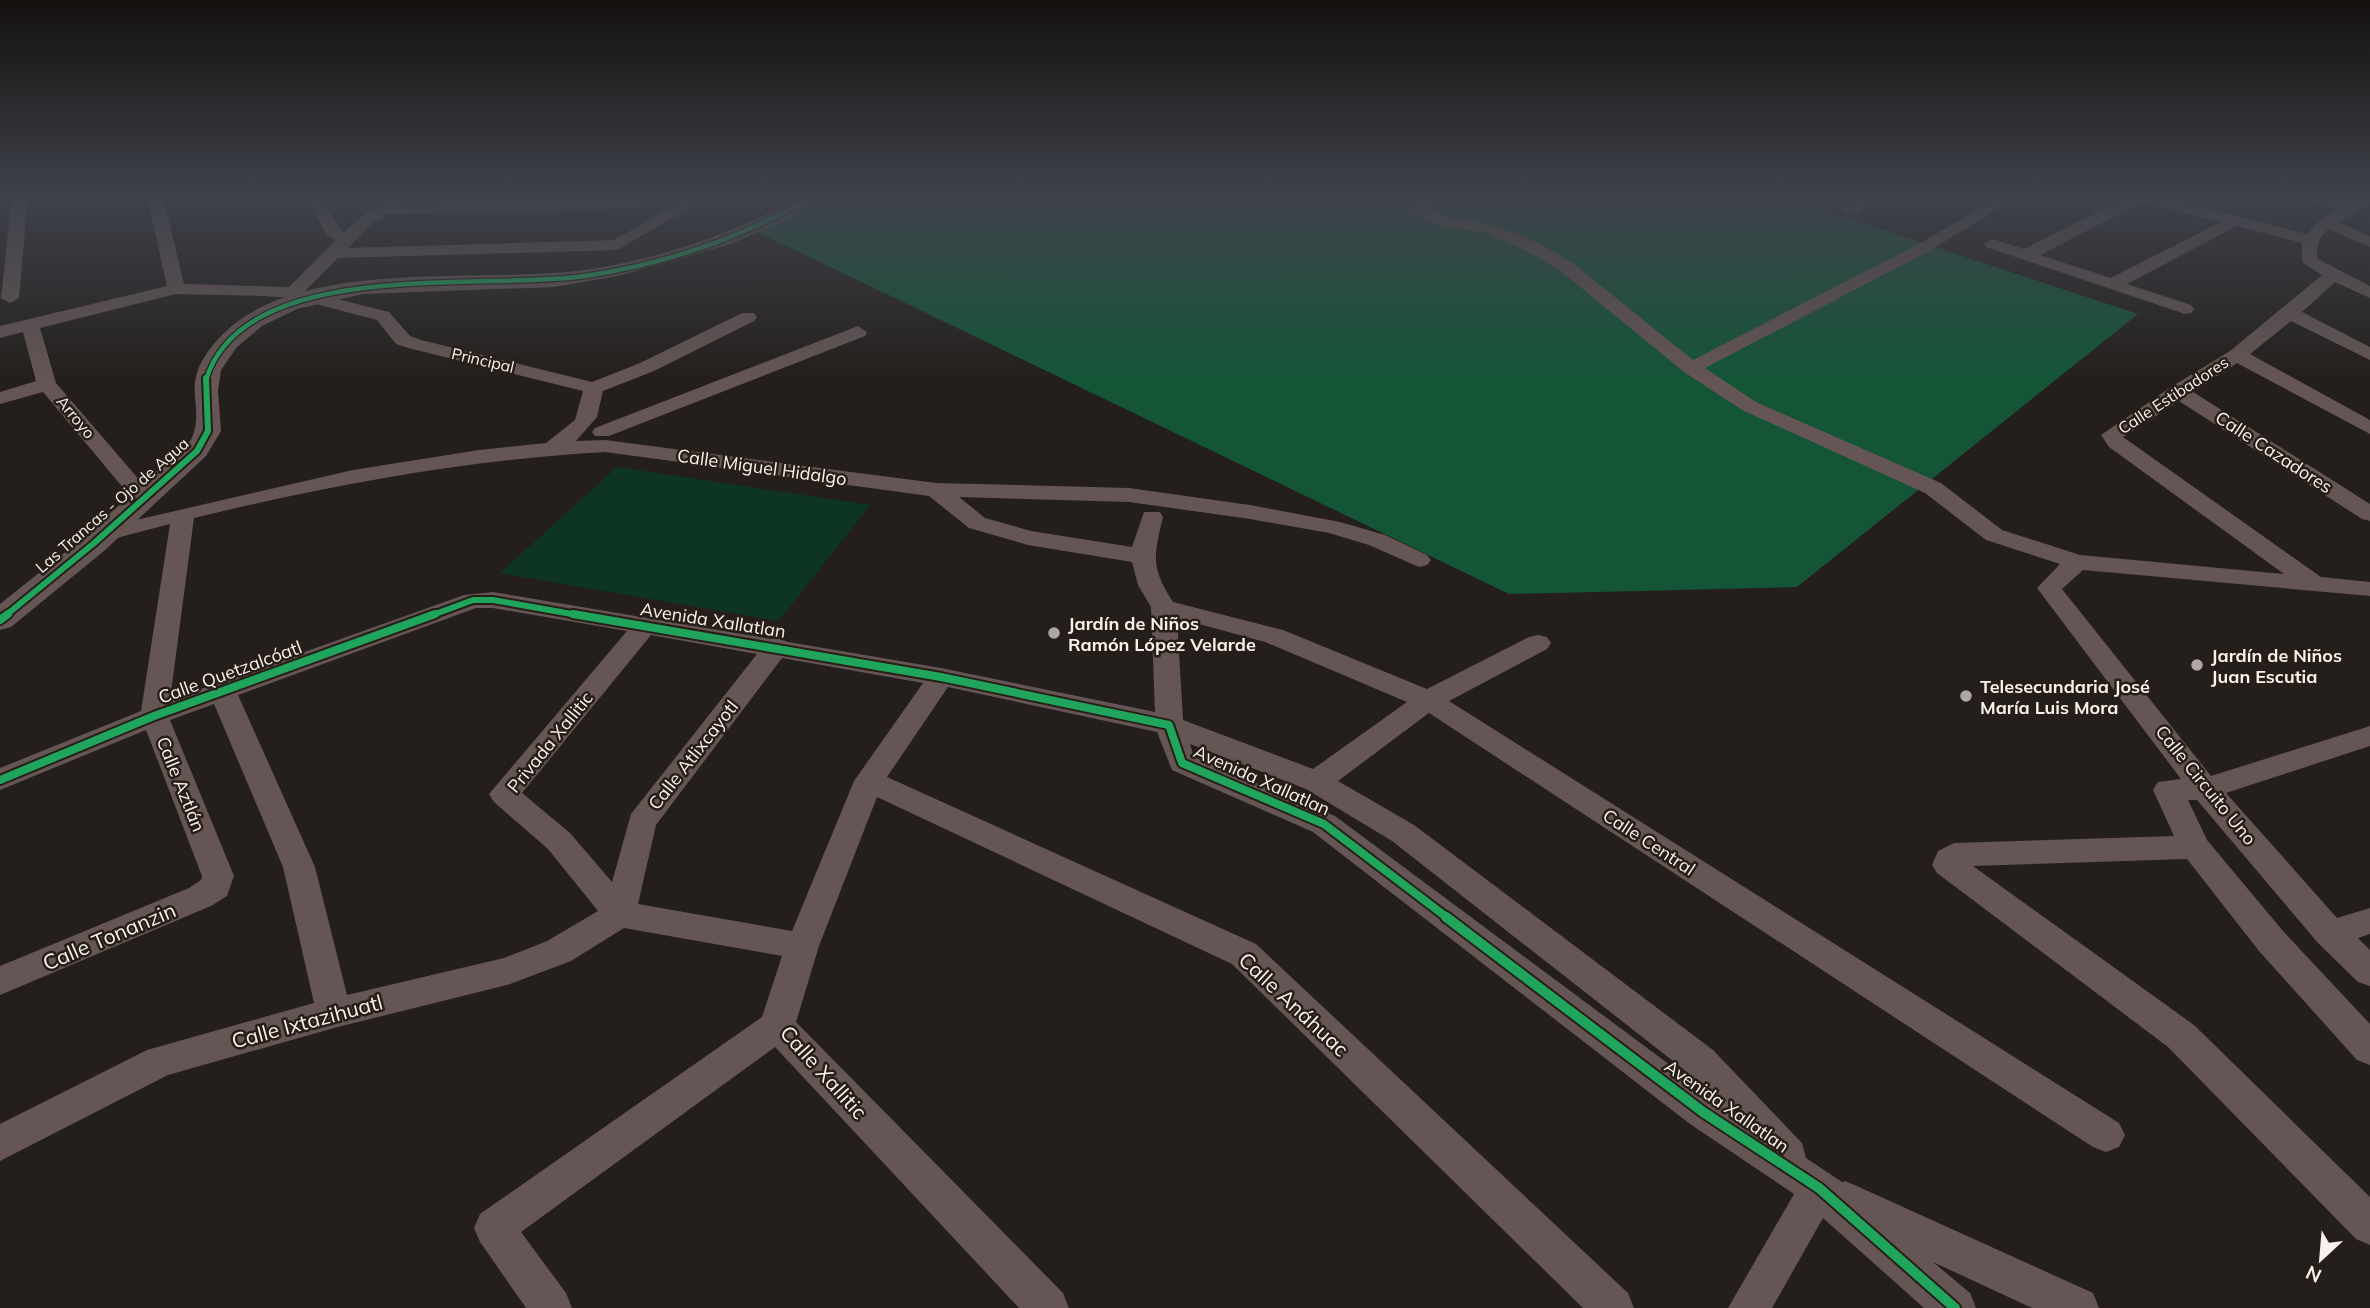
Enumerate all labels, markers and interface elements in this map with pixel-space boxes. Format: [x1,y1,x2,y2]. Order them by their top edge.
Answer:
street label: Principal [450,343,516,377]
street label: Calle Estibadores [2114,352,2232,438]
street label: Arroyo [52,391,100,443]
street label: Calle Cazadores [2211,406,2337,498]
street label: Las Trancas - Ojo de Agua [31,433,193,577]
street label: Calle Miguel Hidalgo [676,444,848,490]
street label: Avenida Xallatlan [639,597,787,643]
place label: Jardín de Niños Ramón López Velarde [1068,612,1256,656]
marker: Jardín de Niños Ramón López Velarde [1046,625,1062,641]
street label: Calle Quetzalcóatl [155,635,305,709]
place label: Jardín de Niños Juan Escutia [2211,644,2342,688]
marker: Jardín de Niños Juan Escutia [2189,657,2205,673]
place label: Telesecundaria José María Luis Mora [1980,675,2150,719]
street label: Privada Xallitic [502,687,598,797]
marker: Telesecundaria José María Luis Mora [1958,688,1974,704]
street label: Calle Atlixcayotl [643,696,743,814]
street label: Calle Circuito Uno [2151,720,2261,850]
street label: Calle Aztlán [152,733,210,835]
street label: Avenida Xallatlan [1190,740,1334,820]
street label: Calle Central [1598,804,1700,880]
street label: Calle Tonanzin [39,896,179,976]
street label: Calle Anáhuac [1233,946,1355,1062]
street label: Calle Ixtazihuatl [229,988,385,1054]
street label: Calle Xallitic [775,1020,873,1124]
street label: Avenida Xallatlan [1660,1054,1794,1158]
north arrow [2286,1224,2356,1294]
text: N [2302,1260,2325,1288]

